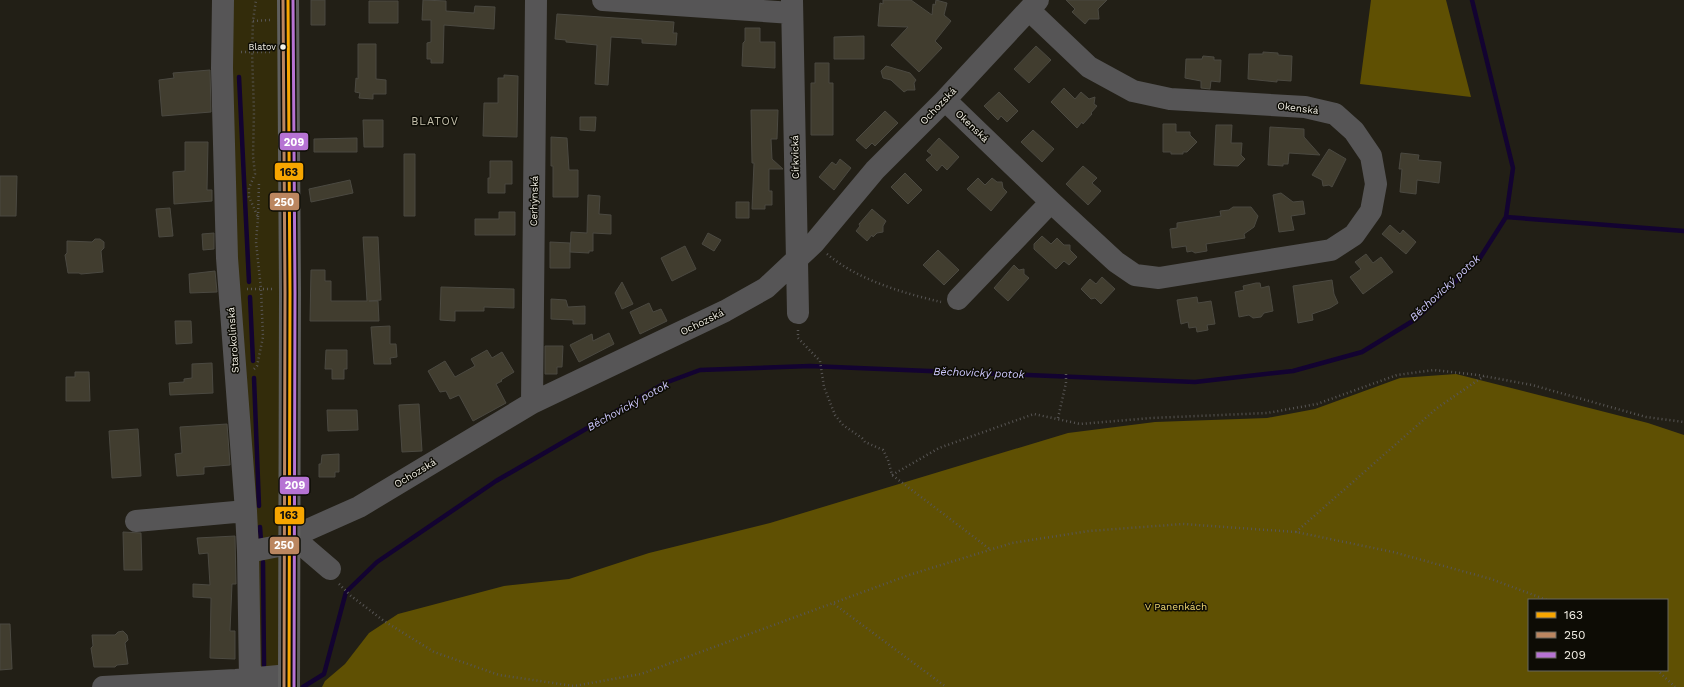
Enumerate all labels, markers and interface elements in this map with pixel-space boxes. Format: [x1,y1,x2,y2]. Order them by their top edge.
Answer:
place label: Blatov [249,42,276,52]
marker: Blatov [278,42,288,52]
street label: Ochozská [918,85,959,127]
street label: Okenská [1277,100,1320,116]
street label: Okenská [953,108,991,145]
district label: BLATOV [411,115,459,128]
line badge: 209 [279,132,309,151]
street label: Církvická [789,135,801,179]
text: 209 [284,136,304,149]
line badge: 163 [274,162,304,181]
text: 163 [280,166,298,179]
street label: Cerhýnská [528,175,540,226]
line badge: 250 [269,192,300,211]
text: 250 [274,196,294,209]
water label: Běchovický potok [1407,251,1484,324]
street label: Starokolínská [225,306,241,373]
street label: Ochozská [678,307,726,337]
water label: Běchovický potok [933,365,1026,381]
water label: Běchovický potok [585,378,672,434]
street label: Ochozská [392,456,438,490]
line badge: 209 [279,476,310,495]
text: 209 [285,479,305,492]
line badge: 163 [274,506,305,525]
text: 163 [280,509,298,522]
line badge: 250 [269,536,300,555]
text: 250 [274,539,294,552]
legend [1528,599,1668,671]
park label: V Panenkách [1145,601,1207,612]
text: 163 [1564,608,1583,622]
text: 250 [1564,628,1585,642]
text: 209 [1564,648,1586,662]

